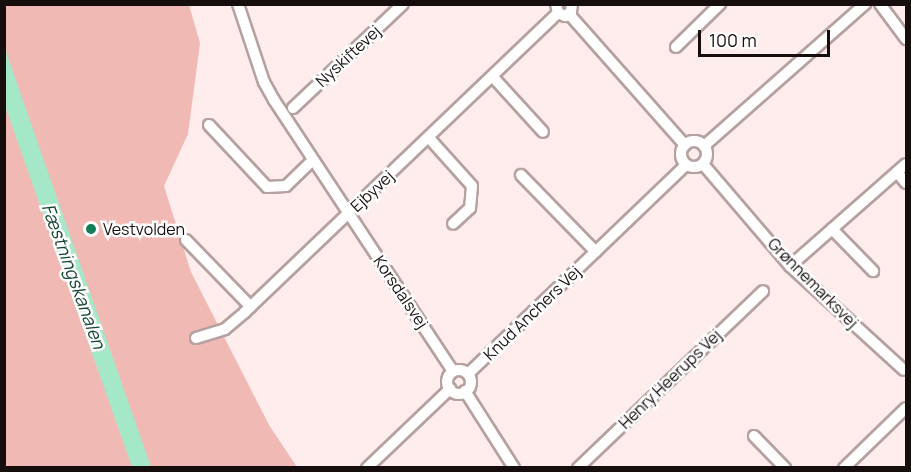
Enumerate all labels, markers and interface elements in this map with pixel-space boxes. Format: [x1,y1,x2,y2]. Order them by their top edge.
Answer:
scale bar [701,18,833,56]
street label: Nyskiftevej [312,21,384,91]
text: 100 m [709,28,757,52]
street label: Ejbyvej [347,166,397,216]
water label: Fæstningskanalen [38,201,110,351]
place label: Vestvolden [103,219,185,239]
marker: Vestvolden [84,222,98,236]
street label: Grønnemarksvej [764,234,862,332]
street label: Korsdalsvej [370,252,432,332]
street label: Knud Anchers Vej [479,262,585,364]
street label: Henry Heerups Vej [615,325,725,433]

